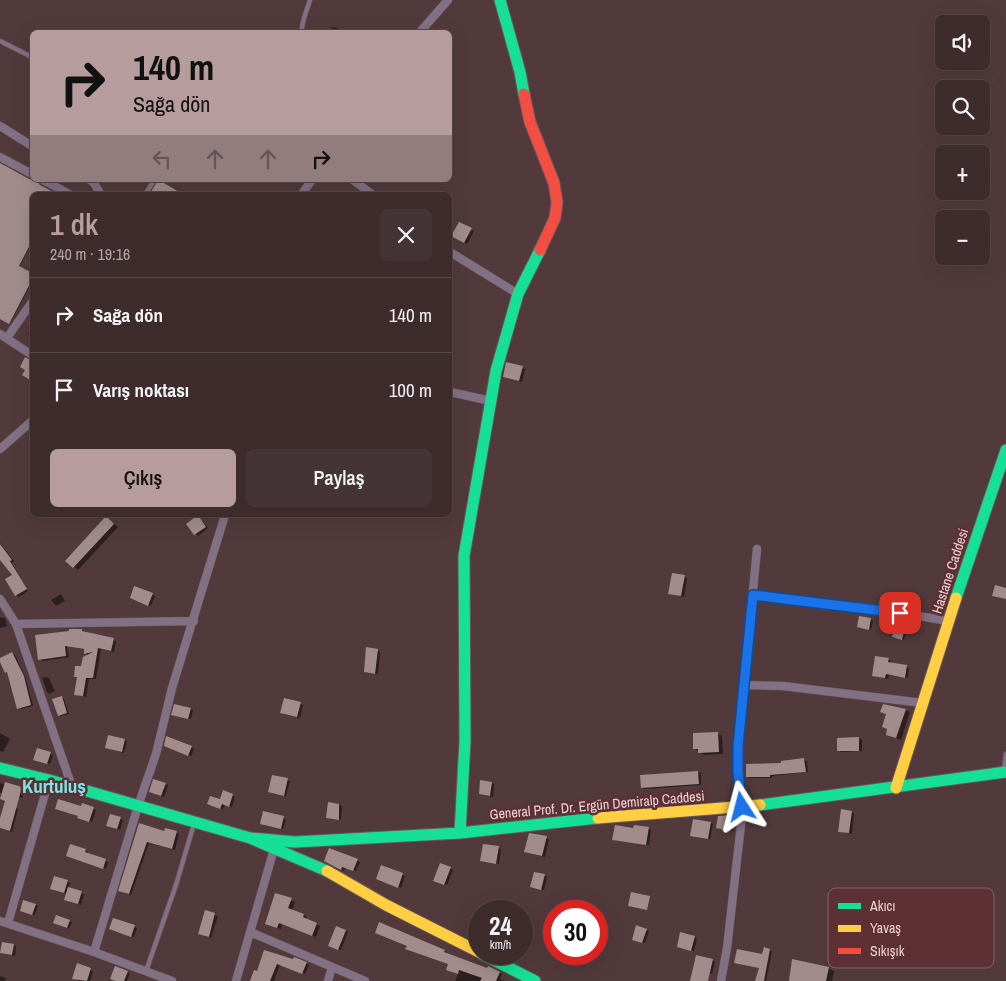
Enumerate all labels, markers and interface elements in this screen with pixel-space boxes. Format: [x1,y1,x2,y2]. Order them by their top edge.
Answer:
map controls [935,15,990,265]
button: sound [935,15,990,70]
text: 140 m [133,44,214,91]
icon: right [50,50,115,115]
button: search [935,80,990,135]
text: Sağa dön [133,89,210,119]
icon: left [148,145,176,173]
icon: ahead [201,145,229,173]
icon: ahead [254,145,282,173]
icon: right [307,145,335,173]
button: + [935,145,990,200]
text: 1 dk [50,204,98,244]
button: close [380,209,432,261]
button: − [935,210,990,265]
text: 240 m · 19:16 [50,243,130,265]
icon: right [50,301,78,329]
text: Sağa dön [93,302,163,328]
text: 140 m [389,302,432,328]
icon: arrive [50,376,78,404]
text: Varış noktası [93,377,189,403]
text: 100 m [389,377,432,403]
button: Çıkış [50,449,236,507]
button: Paylaş [246,449,432,507]
street label: Hastane Caddesi [928,526,972,616]
pin [879,592,921,634]
icon: arrive [886,599,914,627]
district label: Kurtuluş [22,773,86,799]
position arrow [715,780,767,832]
street label: General Prof. Dr. Ergün Demiralp Caddesi [489,787,705,823]
legend [828,888,994,968]
text: Akıcı [869,897,896,915]
speed limit sign: 30 [543,900,608,965]
text: 24 [489,909,512,943]
text: Yavaş [870,919,901,937]
text: km/h [490,937,511,953]
text: Sıkışık [870,942,905,960]

